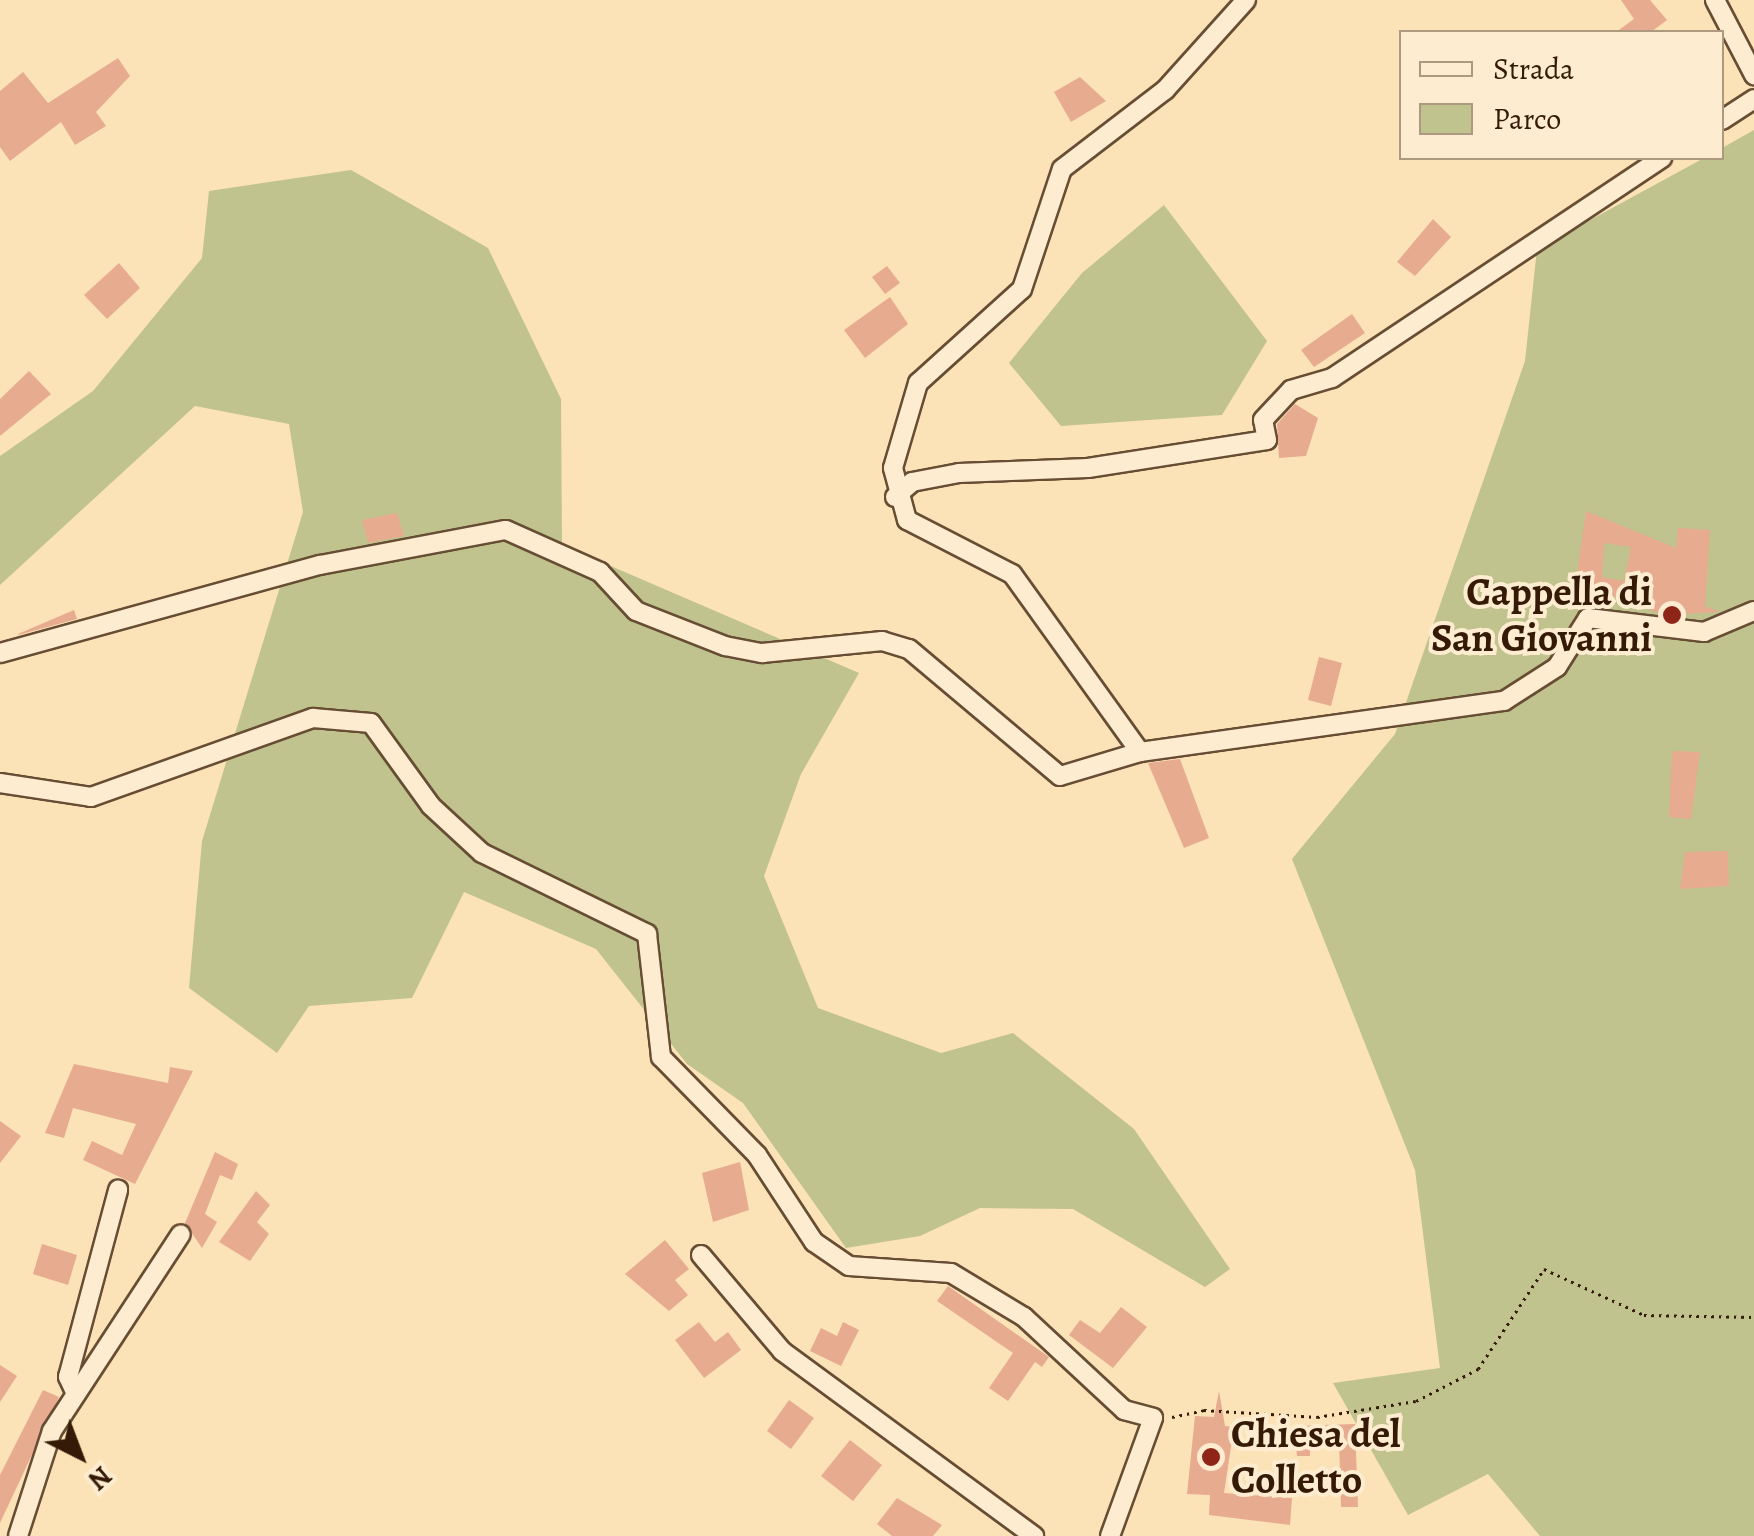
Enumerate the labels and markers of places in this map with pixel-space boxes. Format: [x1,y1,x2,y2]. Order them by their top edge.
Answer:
place label: Cappella di San Giovanni [1431,568,1652,662]
marker: Cappella di San Giovanni [1661,604,1683,626]
place label: Chiesa del Colletto [1231,1410,1401,1504]
marker: Chiesa del Colletto [1200,1446,1222,1468]

